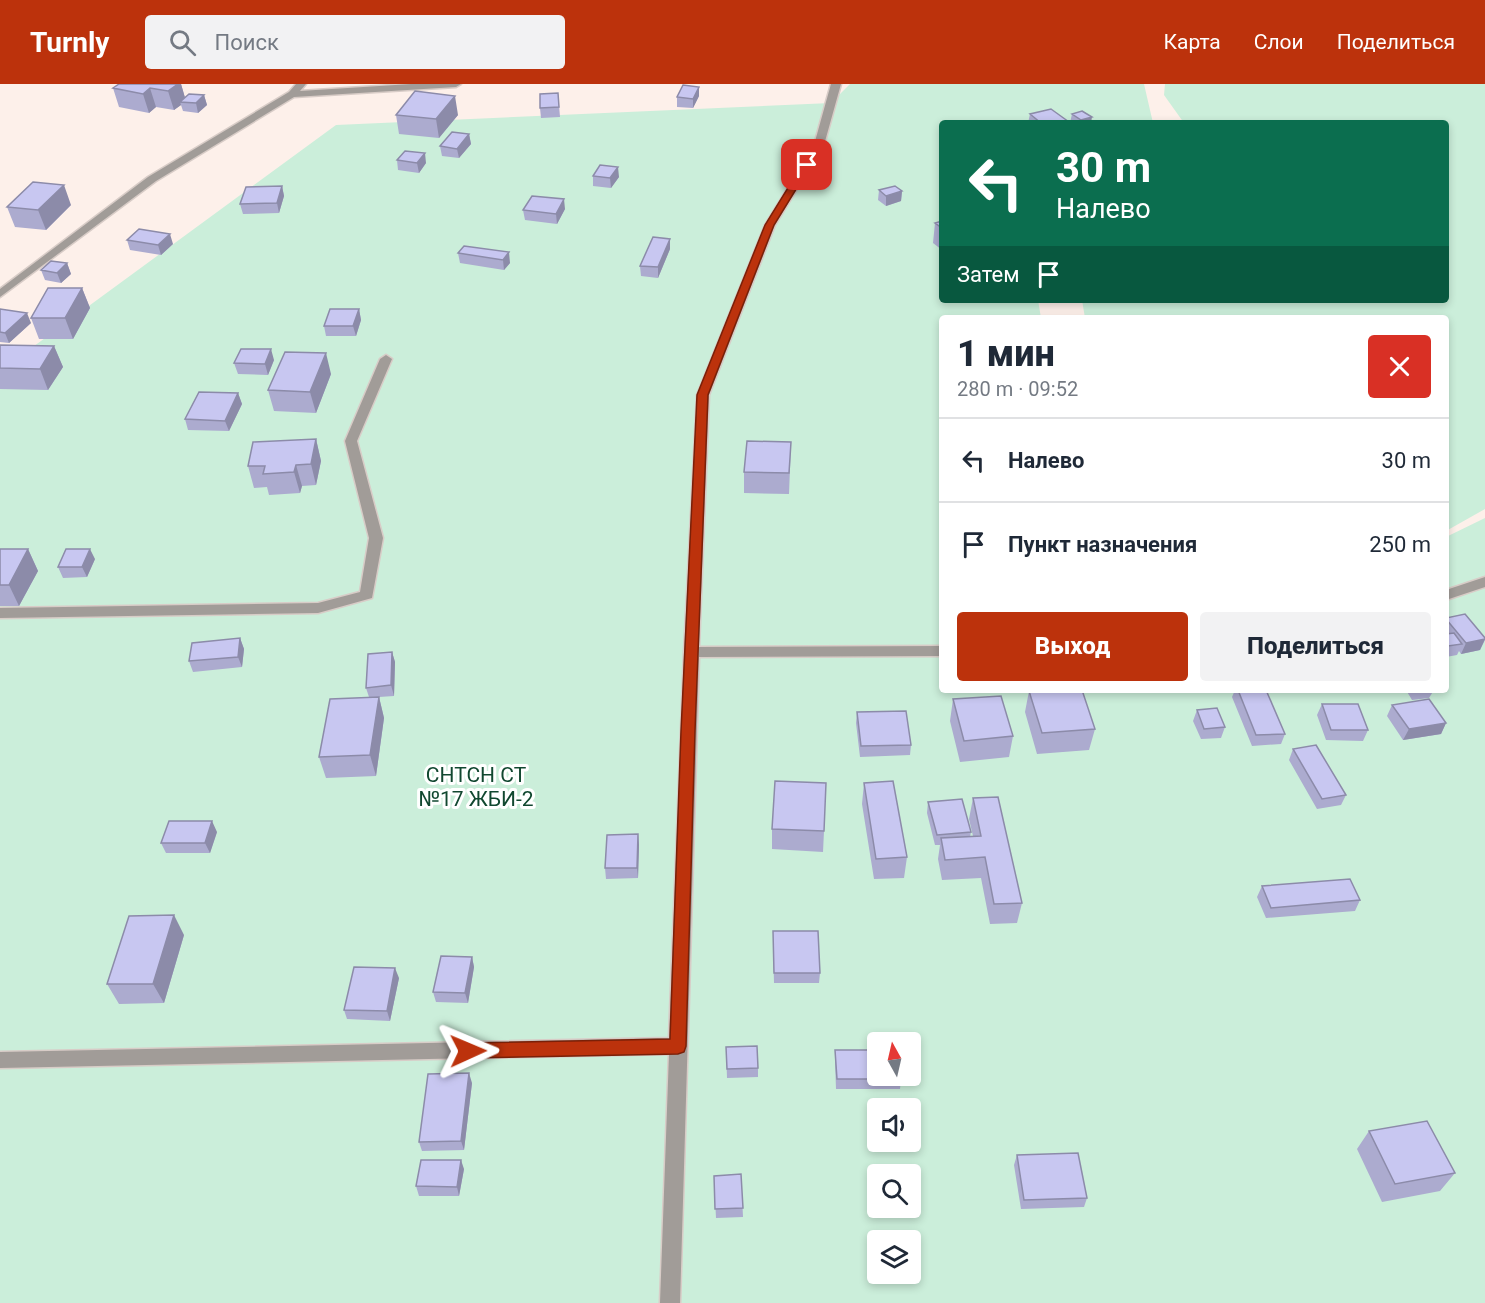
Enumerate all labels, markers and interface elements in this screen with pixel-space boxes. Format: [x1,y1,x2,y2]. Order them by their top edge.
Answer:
search box [145,15,565,69]
text: Turnly [30,26,109,59]
icon: search [166,26,199,59]
text: Поиск [214,30,279,55]
text: Карта [1164,30,1221,54]
text: Слои [1254,30,1304,54]
text: Поделиться [1337,30,1455,54]
pin [781,139,832,190]
text: 30 m [1056,143,1151,192]
icon: left [957,144,1035,222]
icon: arrive [790,148,823,181]
text: Налево [1056,193,1151,225]
icon: arrive [1032,258,1065,291]
text: Затем [957,262,1020,287]
text: 1 мин [957,333,1055,375]
button: close [1368,335,1431,398]
text: 280 m · 09:52 [957,377,1078,401]
icon: left [957,444,990,477]
text: Налево [1008,448,1085,473]
text: 30 m [1382,448,1431,473]
icon: arrive [957,528,990,561]
text: Пункт назначения [1008,532,1197,557]
text: 250 m [1369,532,1431,557]
button: Выход [957,612,1188,681]
button: Поделиться [1200,612,1431,681]
park label: СНТСН СТ №17 ЖБИ-2 [418,763,534,811]
position arrow [436,1019,500,1083]
north arrow [867,1032,921,1086]
map controls [867,1032,921,1284]
button: sound [867,1098,921,1152]
button: search [867,1164,921,1218]
button: layers [867,1230,921,1284]

